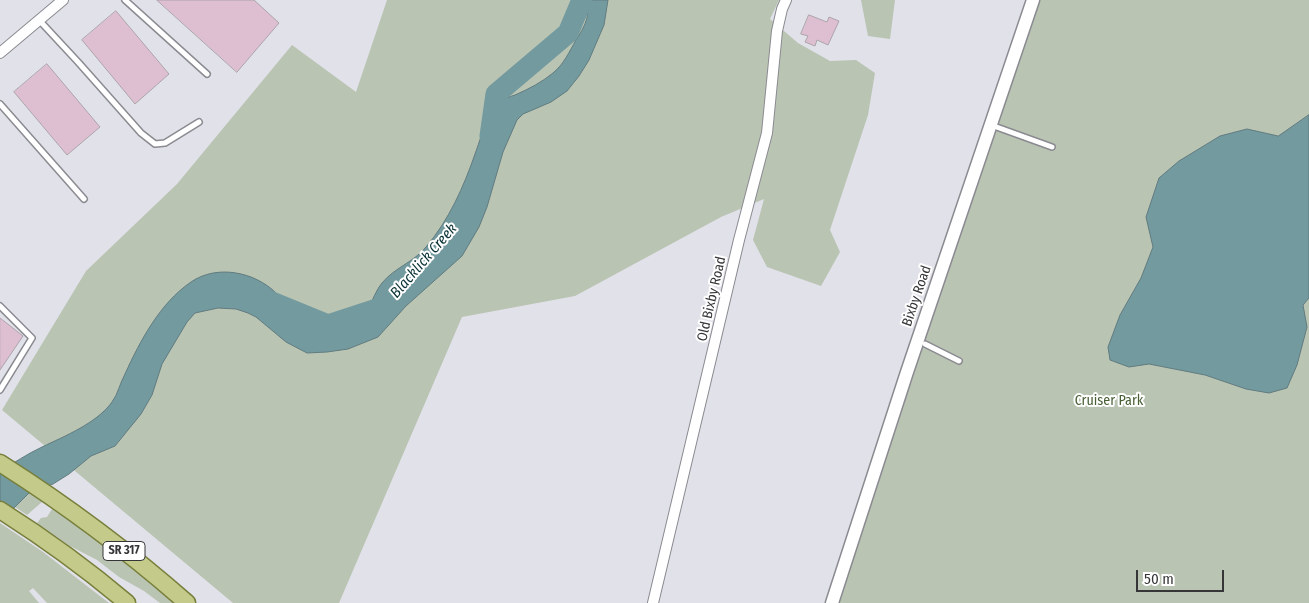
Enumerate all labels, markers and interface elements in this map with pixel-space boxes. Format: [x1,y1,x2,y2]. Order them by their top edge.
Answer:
water label: Blacklick Creek [387,220,461,302]
street label: Old Bixby Road [694,255,730,343]
street label: Bixby Road [899,263,935,329]
park label: Cruiser Park [1075,393,1143,409]
road number: SR 317 [103,542,145,560]
scale bar [1139,560,1226,592]
text: 50 m [1144,570,1174,588]

